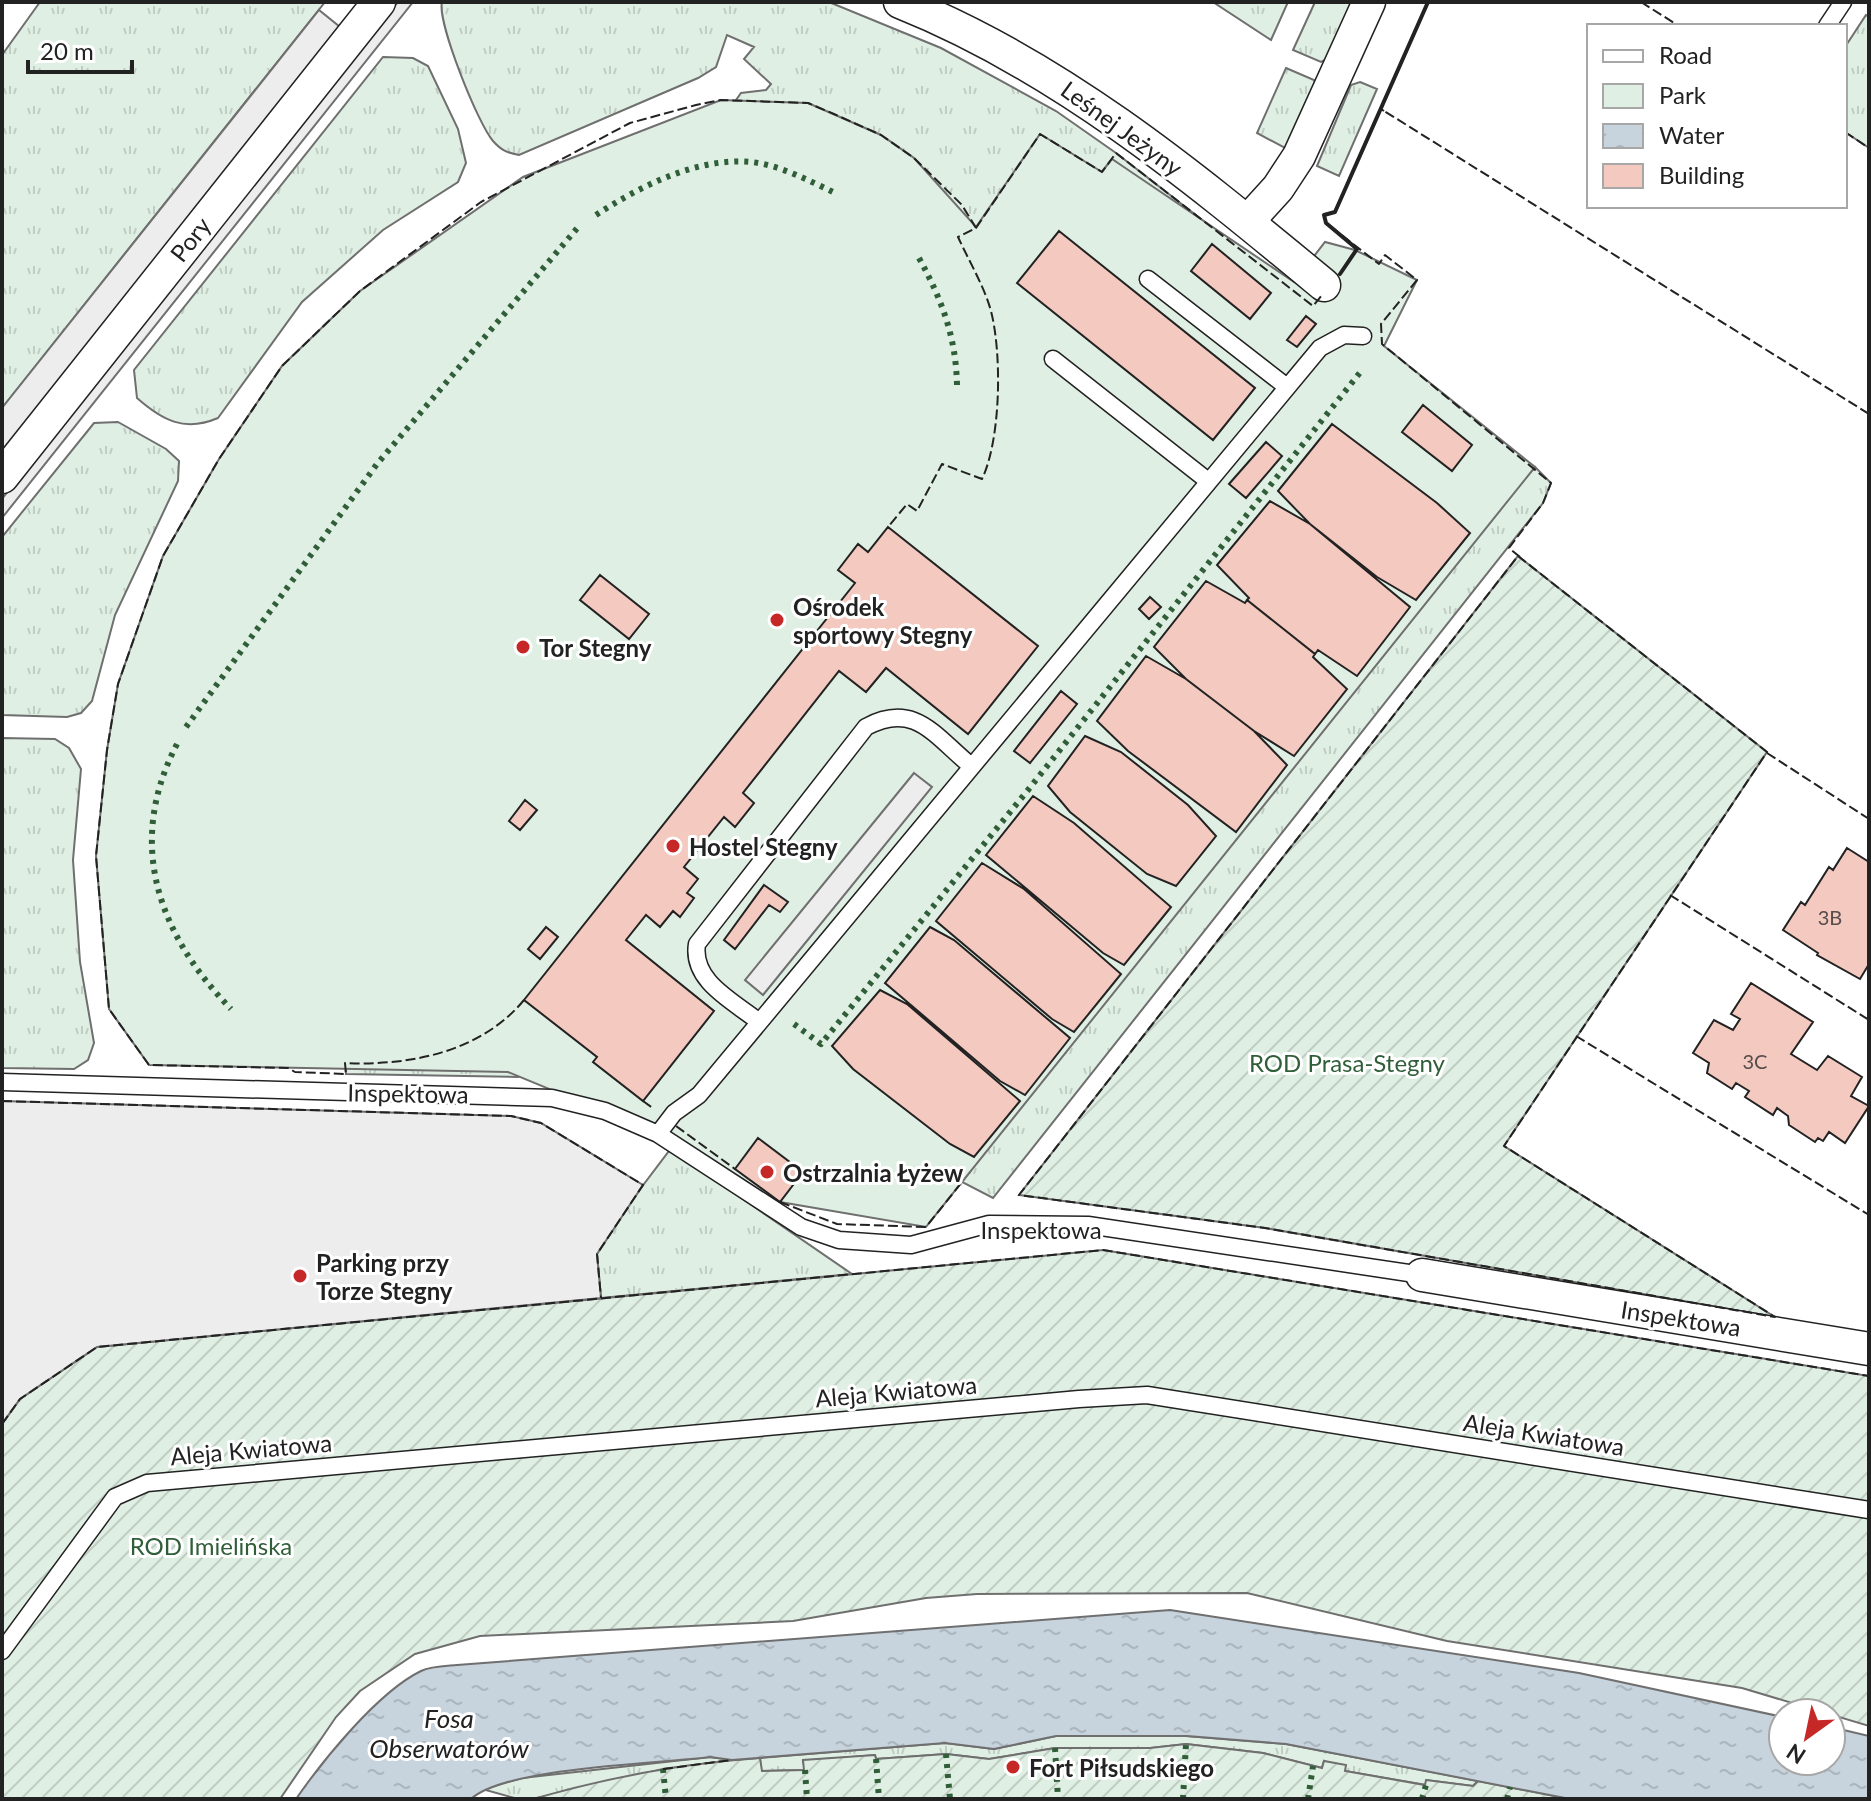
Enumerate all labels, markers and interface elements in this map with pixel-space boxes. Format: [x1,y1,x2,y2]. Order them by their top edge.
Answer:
scale bar [28,24,132,74]
legend [1587,24,1847,208]
text: 20 m [40,36,94,65]
text: Road [1659,40,1712,69]
street label: Leśnej Jeżyny [1056,74,1189,182]
text: Park [1659,80,1707,109]
text: Water [1659,120,1724,149]
text: Building [1659,160,1744,189]
street label: Pory [164,210,217,267]
place label: Ośrodek sportowy Stegny [793,592,973,649]
marker: Ośrodek sportowy Stegny [768,611,786,629]
place label: Tor Stegny [539,633,652,662]
marker: Tor Stegny [514,638,532,656]
place label: Hostel Stegny [689,832,838,861]
marker: Hostel Stegny [664,837,682,855]
house number: 3B [1818,905,1842,929]
park label: ROD Prasa-Stegny [1249,1048,1446,1077]
house number: 3C [1743,1049,1767,1073]
street label: Inspektowa [347,1077,469,1109]
place label: Ostrzalnia Łyżew [783,1158,964,1187]
marker: Ostrzalnia Łyżew [758,1163,776,1181]
street label: Inspektowa [980,1215,1102,1244]
place label: Parking przy Torze Stegny [316,1248,453,1305]
marker: Parking przy Torze Stegny [291,1267,309,1285]
street label: Inspektowa [1619,1294,1743,1342]
street label: Aleja Kwiatowa [814,1369,978,1413]
street label: Aleja Kwiatowa [1462,1407,1626,1461]
street label: Aleja Kwiatowa [169,1427,333,1471]
park label: ROD Imielińska [130,1531,292,1560]
north arrow [1767,1697,1847,1777]
water label: Fosa Obserwatorów [369,1702,530,1764]
text: N [1781,1738,1810,1770]
place label: Fort Piłsudskiego [1029,1753,1214,1782]
marker: Fort Piłsudskiego [1004,1758,1022,1776]

